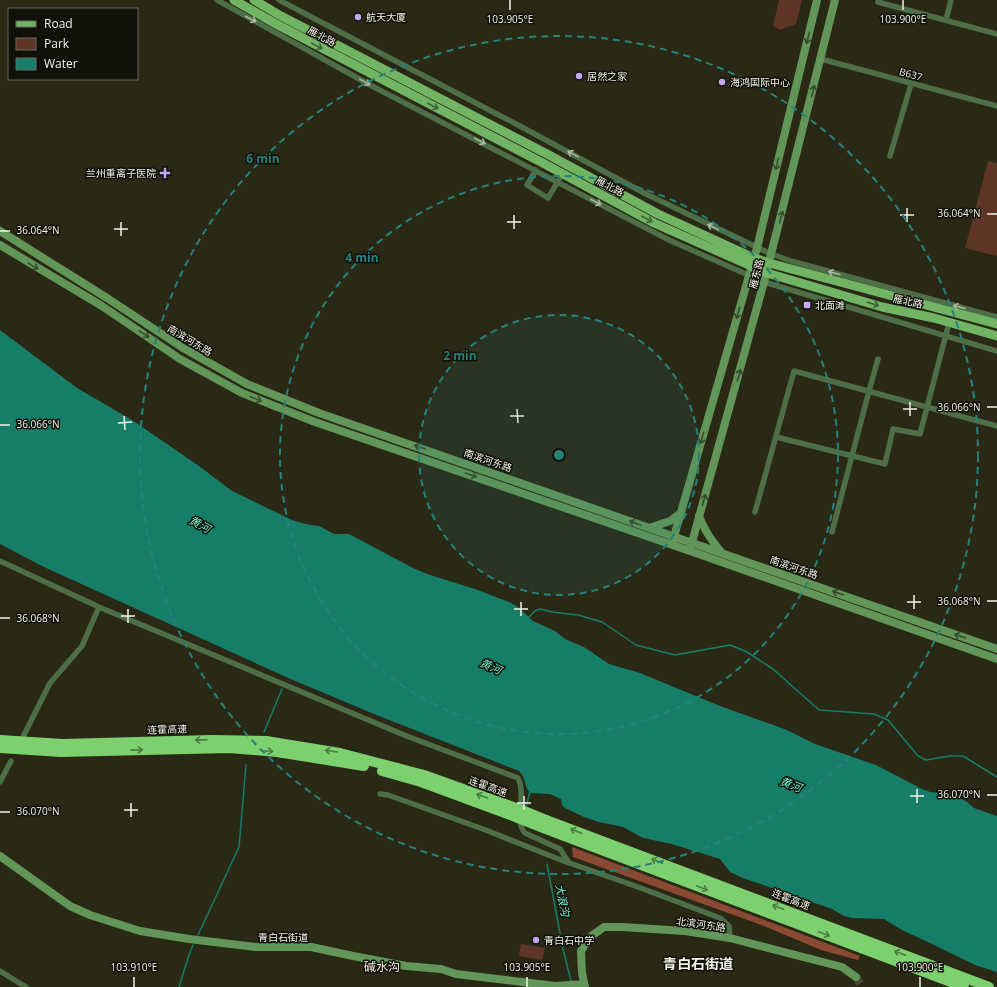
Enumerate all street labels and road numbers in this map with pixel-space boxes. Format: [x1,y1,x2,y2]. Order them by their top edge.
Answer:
street label: 雁北路 [305,23,339,49]
street label: B637 [898,64,924,84]
street label: 雁北路 [593,173,627,199]
street label: 雁东路 [746,258,766,290]
street label: 雁北路 [892,291,924,311]
street label: 南滨河东路 [165,321,215,359]
street label: 南滨河东路 [462,445,514,475]
street label: 南滨河东路 [768,552,820,582]
street label: 连霍高速 [147,721,187,737]
street label: 连霍高速 [467,773,509,799]
street label: 连霍高速 [770,885,812,913]
street label: 北滨河东路 [675,914,727,934]
street label: 青白石街道 [258,930,308,944]

